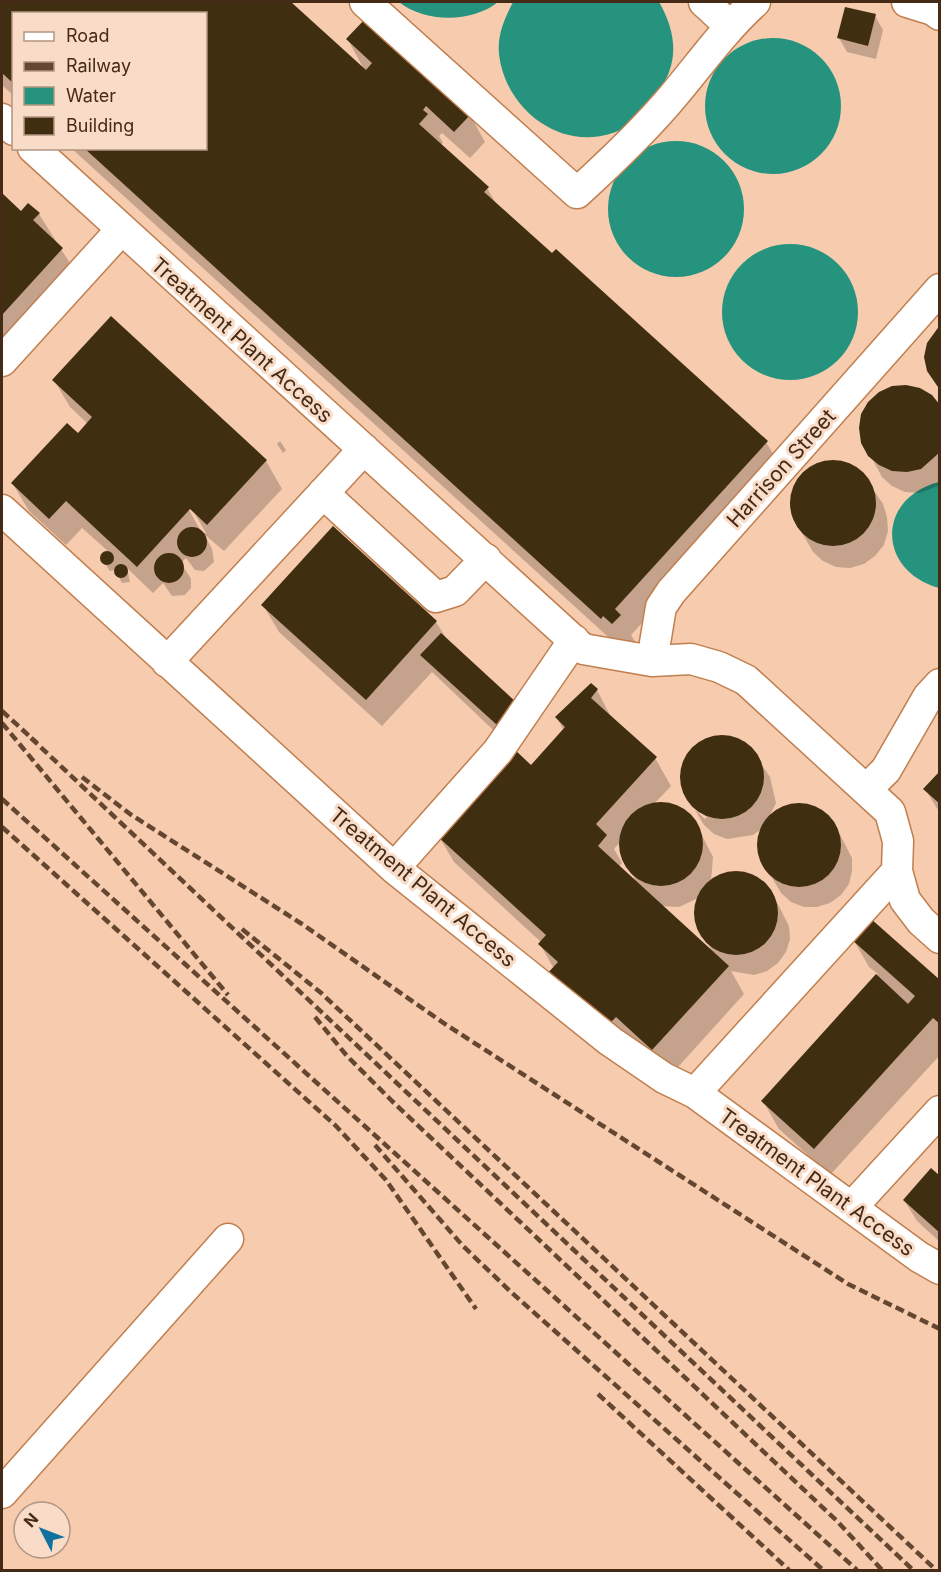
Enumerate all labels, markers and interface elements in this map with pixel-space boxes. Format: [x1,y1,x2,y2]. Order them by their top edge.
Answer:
legend [12,12,207,150]
text: Road [66,25,109,46]
text: Railway [66,55,131,76]
text: Water [66,85,116,106]
text: Building [66,115,134,136]
street label: Treatment Plant Access [146,252,338,428]
street label: Harrison Street [721,404,841,532]
street label: Treatment Plant Access [325,802,521,972]
street label: Treatment Plant Access [714,1103,920,1261]
north arrow [12,1500,72,1560]
text: N [19,1509,42,1531]

